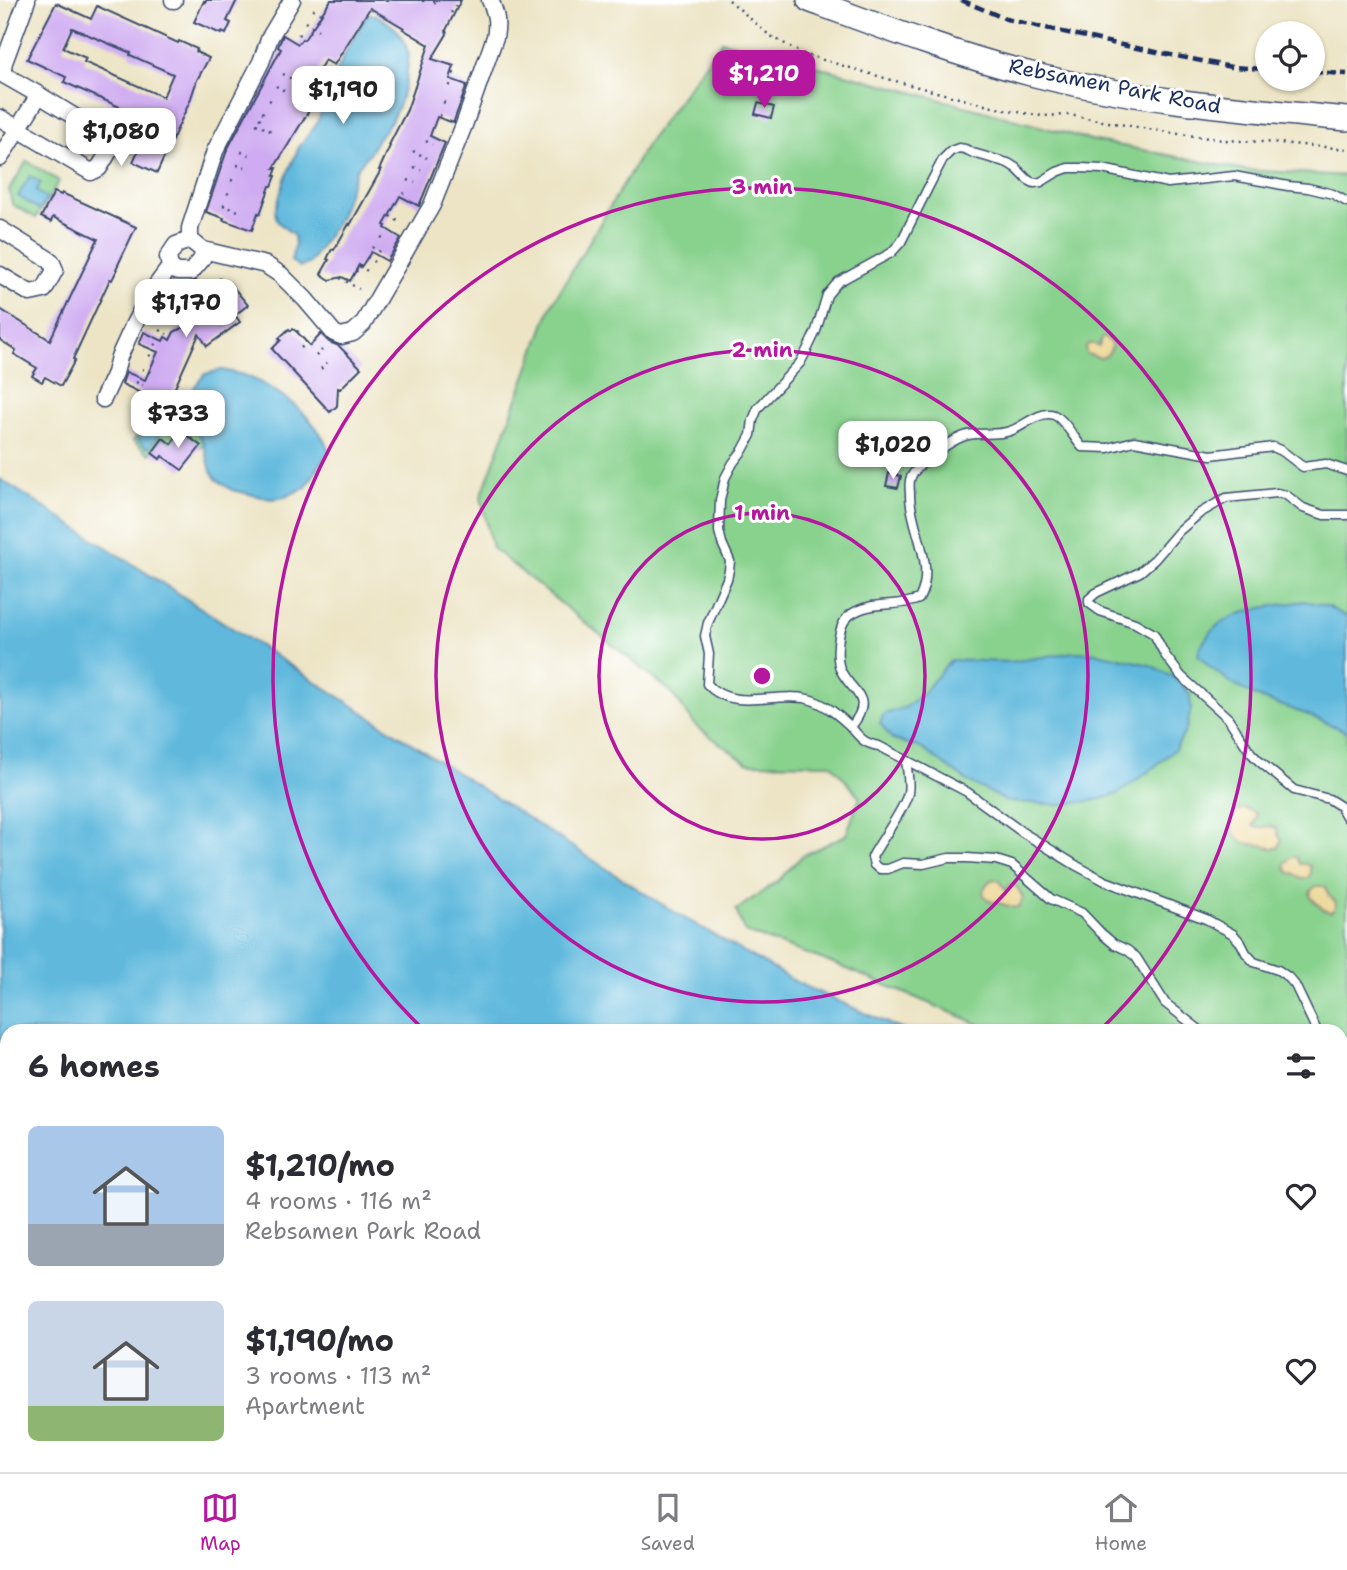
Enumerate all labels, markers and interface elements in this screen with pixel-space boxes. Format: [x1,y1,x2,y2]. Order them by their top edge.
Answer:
map controls [1255,21,1325,91]
button: locate [1255,21,1325,91]
pin: $1,210 [707,50,821,110]
street label: Rebsamen Park Road [1007,52,1223,120]
text: $1,210 [728,58,800,88]
pin: $1,190 [286,66,400,126]
text: $1,190 [308,74,378,104]
pin: $1,080 [64,108,178,168]
text: $1,080 [82,116,160,146]
text: 3 min [731,173,793,201]
pin: $1,170 [129,280,243,339]
text: $1,170 [151,287,221,317]
text: 2 min [731,336,793,364]
pin: $733 [137,391,219,450]
text: $733 [147,398,209,428]
pin: $1,020 [836,421,950,481]
text: $1,020 [854,429,932,459]
text: 1 min [734,499,790,527]
centre of rings [750,664,774,688]
text: 6 homes [28,1046,160,1087]
icon: filters [1282,1047,1320,1085]
text: $1,210/mo [245,1145,395,1186]
icon: home [84,1154,168,1238]
icon: heart [1282,1177,1320,1215]
text: 4 rooms · 116 m² [245,1186,432,1216]
text: Rebsamen Park Road [245,1216,481,1246]
text: $1,190/mo [245,1320,394,1361]
icon: home [84,1329,168,1413]
icon: heart [1282,1352,1320,1390]
text: 3 rooms · 113 m² [245,1361,431,1391]
text: Apartment [245,1391,365,1421]
tab: Map [200,1489,241,1556]
tab: Saved [641,1489,695,1556]
tab: Home [1095,1489,1147,1556]

